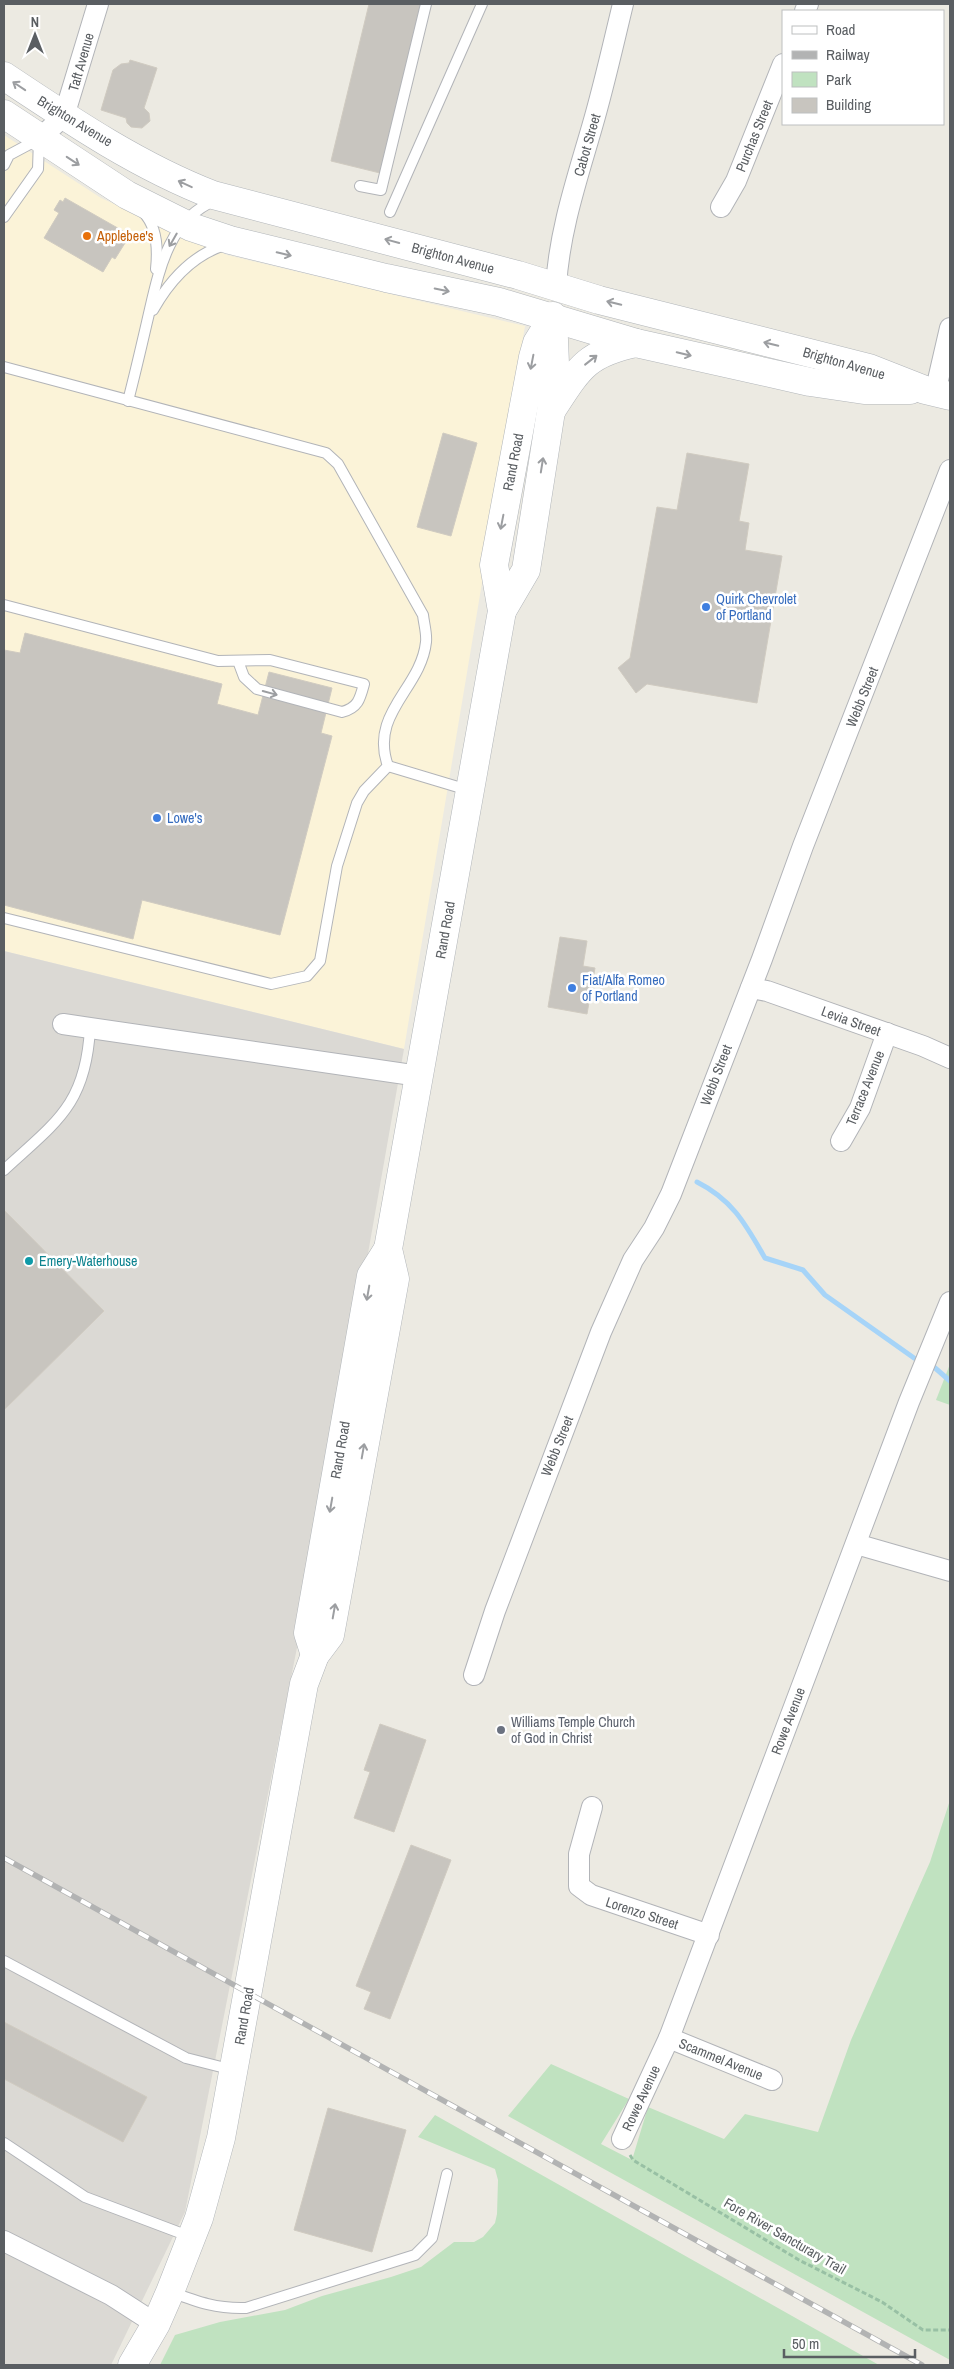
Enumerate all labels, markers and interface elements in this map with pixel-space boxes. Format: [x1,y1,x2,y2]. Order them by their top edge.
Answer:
north arrow [10,10,60,60]
legend [782,10,944,125]
text: N [31,13,39,31]
text: Road [826,19,855,40]
street label: Taft Avenue [64,31,98,93]
text: Railway [826,44,871,65]
text: Park [826,69,852,90]
one-way arrow [12,81,26,92]
street label: Brighton Avenue [34,91,116,151]
text: Building [826,94,871,115]
street label: Purchas Street [731,97,777,175]
street label: Cabot Street [569,112,605,178]
one-way arrow [66,156,80,166]
one-way arrow [178,178,193,188]
place label: Applebee's [96,227,154,245]
marker: Applebee's [81,230,93,242]
one-way arrow [167,232,177,246]
one-way arrow [384,236,400,245]
street label: Brighton Avenue [410,238,496,278]
one-way arrow [276,250,292,259]
one-way arrow [434,286,450,295]
one-way arrow [606,298,622,307]
one-way arrow [764,338,780,348]
street label: Brighton Avenue [801,343,887,383]
one-way arrow [675,349,691,359]
one-way arrow [527,354,536,370]
one-way arrow [584,354,597,365]
street label: Rand Road [499,432,527,492]
one-way arrow [538,457,548,473]
one-way arrow [497,513,507,529]
place label: Quirk Chevrolet of Portland [716,590,796,624]
marker: Quirk Chevrolet of Portland [700,601,712,613]
street label: Webb Street [842,664,882,730]
one-way arrow [262,688,278,698]
place label: Lowe's [167,809,203,827]
marker: Lowe's [151,812,163,824]
street label: Rand Road [431,900,459,960]
place label: Fiat/Alfa Romeo of Portland [582,971,665,1005]
marker: Fiat/Alfa Romeo of Portland [566,982,578,994]
street label: Levia Street [819,1002,883,1040]
street label: Webb Street [696,1042,736,1108]
street label: Terrace Avenue [842,1048,888,1128]
place label: Emery-Waterhouse [39,1252,137,1270]
marker: Emery-Waterhouse [23,1255,35,1267]
one-way arrow [363,1285,373,1301]
street label: Webb Street [537,1413,577,1479]
street label: Rand Road [326,1420,354,1480]
one-way arrow [359,1443,369,1459]
one-way arrow [325,1496,335,1512]
one-way arrow [330,1603,340,1619]
street label: Rowe Avenue [767,1685,809,1757]
place label: Williams Temple Church of God in Christ [511,1713,635,1747]
marker: Williams Temple Church of God in Christ [495,1724,507,1736]
street label: Lorenzo Street [603,1893,681,1933]
street label: Rand Road [230,1986,258,2046]
street label: Scammel Avenue [676,2034,766,2084]
street label: Rowe Avenue [618,2062,664,2134]
street label: Fore River Sancturary Trail [721,2194,849,2278]
scale bar [784,2326,915,2358]
text: 50 m [792,2333,819,2354]

